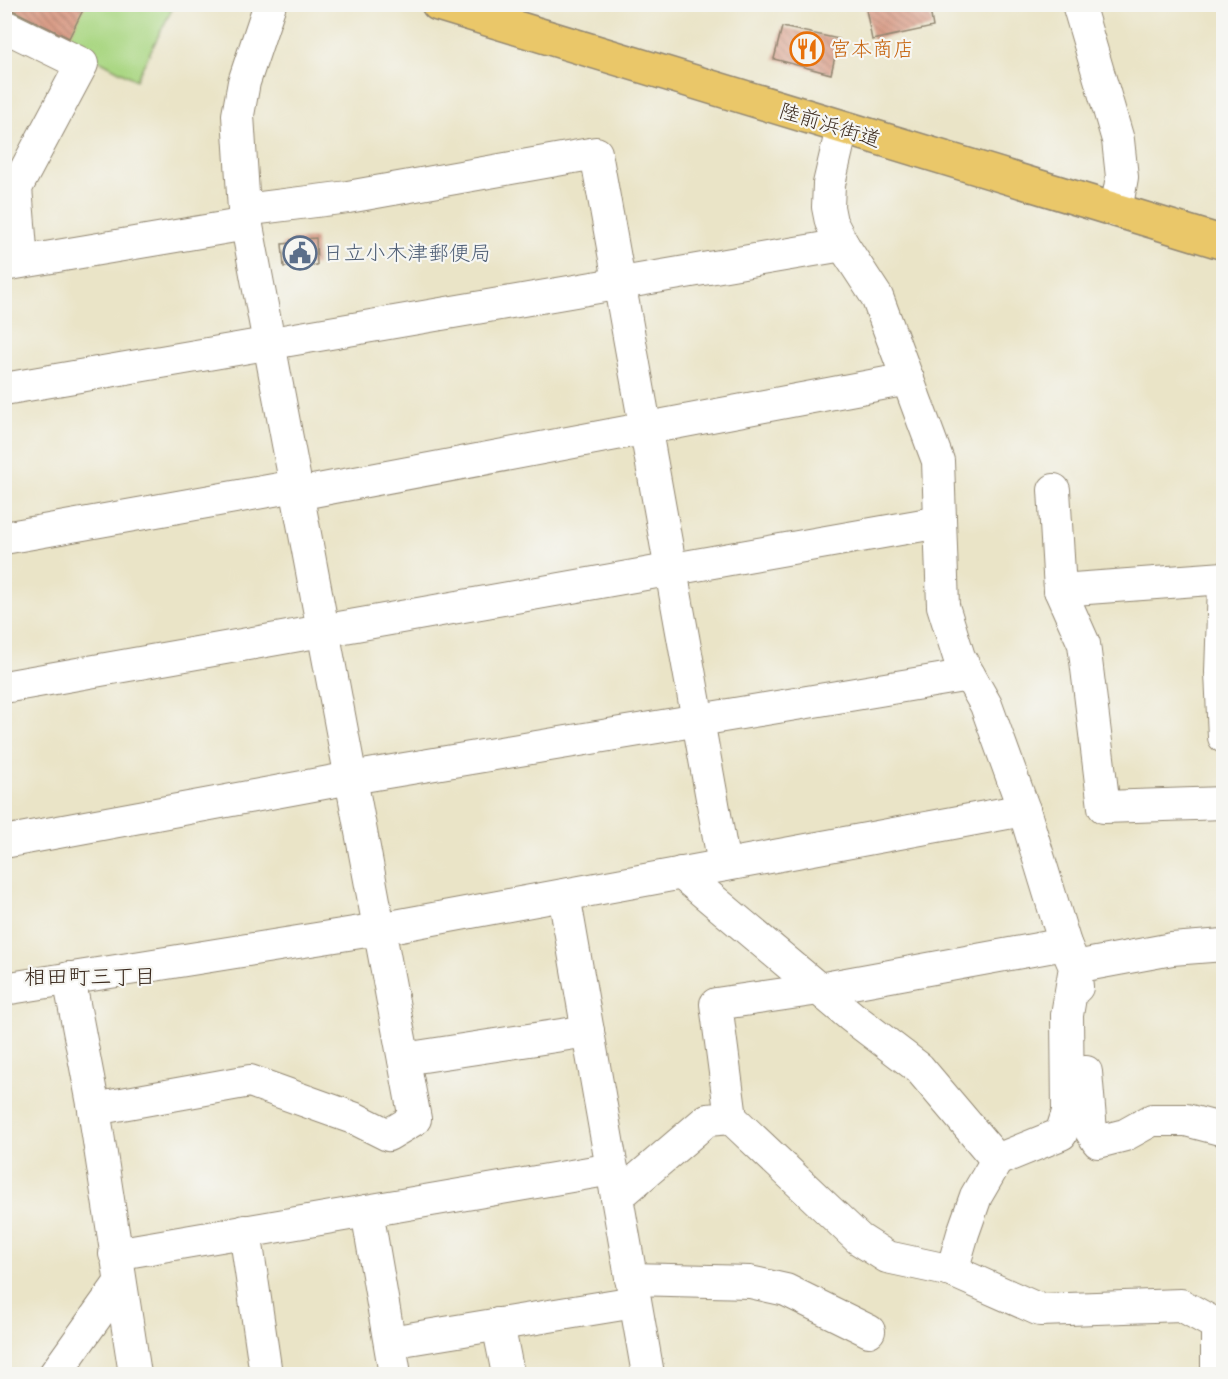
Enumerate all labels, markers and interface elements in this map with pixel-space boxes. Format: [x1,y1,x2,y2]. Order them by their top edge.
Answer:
restaurant icon: 宮本商店 [789,31,825,67]
place label: 宮本商店 [830,36,914,64]
street label: 陸前浜街道 [775,97,884,155]
public building icon: 日立小木津郵便局 [282,235,318,271]
place label: 日立小木津郵便局 [323,240,491,268]
district label: 相田町三丁目 [24,964,156,992]

